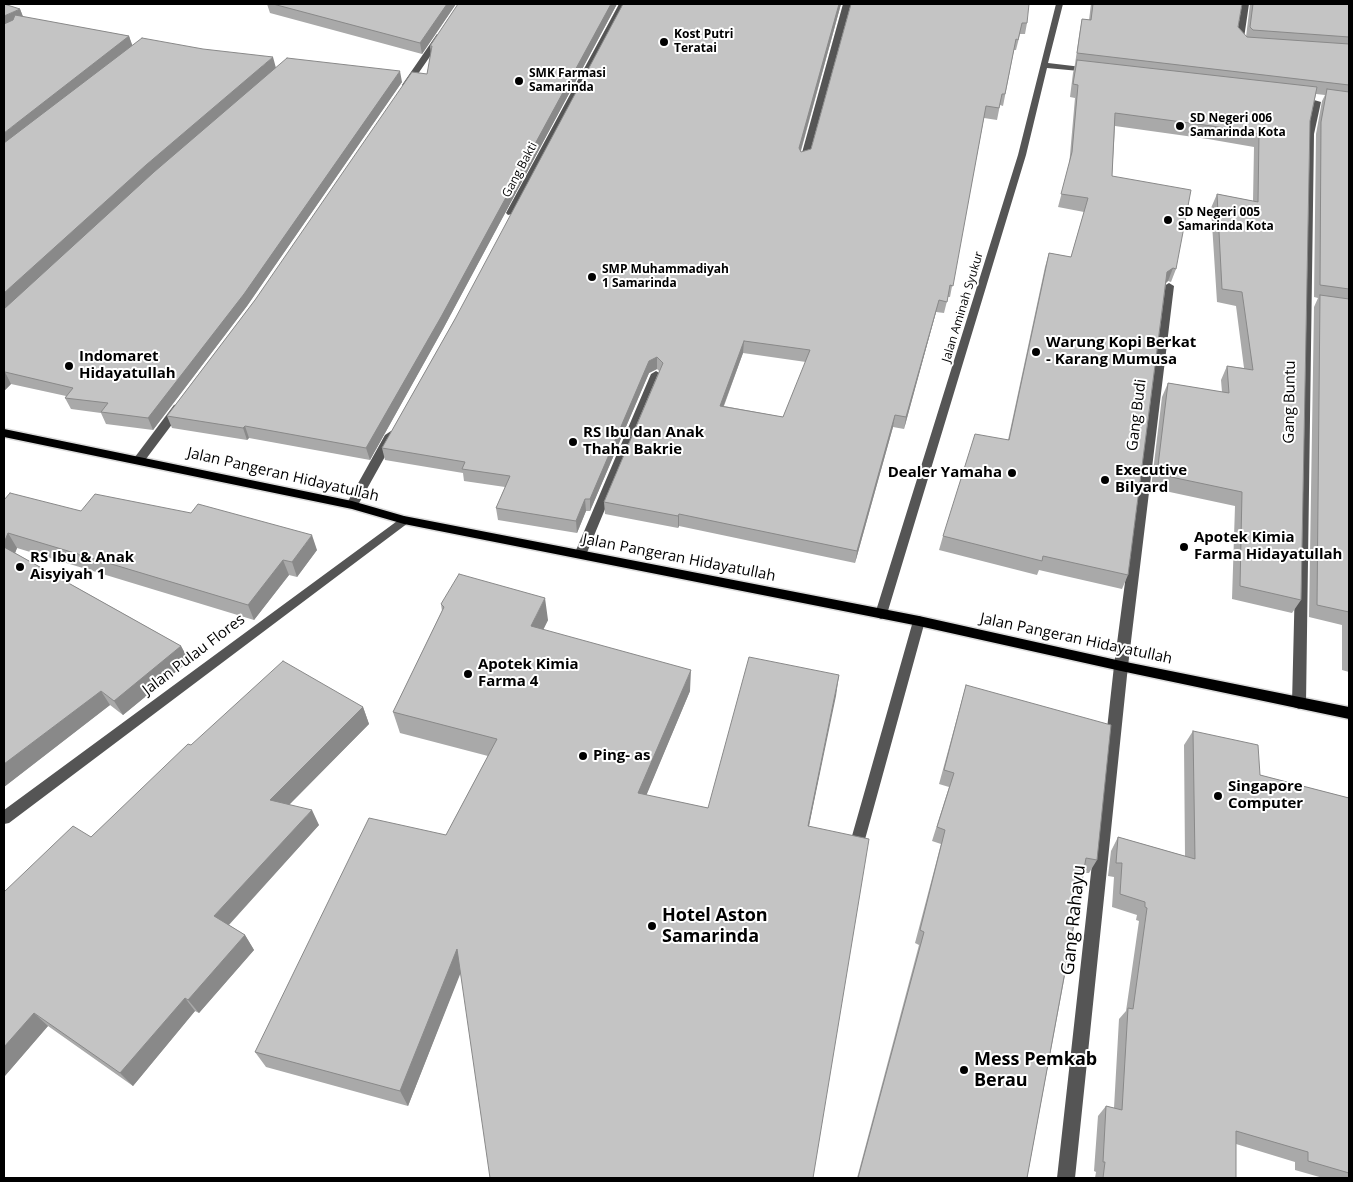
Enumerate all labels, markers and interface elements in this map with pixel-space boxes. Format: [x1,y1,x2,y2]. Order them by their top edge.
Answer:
place label: Kost Putri Teratai [674,28,733,56]
marker: Kost Putri Teratai [658,36,670,48]
place label: SMK Farmasi Samarinda [529,67,606,95]
marker: SMK Farmasi Samarinda [513,75,525,87]
place label: SD Negeri 006 Samarinda Kota [1190,112,1286,140]
marker: SD Negeri 006 Samarinda Kota [1174,120,1186,132]
street label: Gang Bakti [499,140,541,200]
place label: SD Negeri 005 Samarinda Kota [1178,206,1274,234]
marker: SD Negeri 005 Samarinda Kota [1162,214,1174,226]
street label: Jalan Aminah Syukur [939,250,987,364]
place label: SMP Muhammadiyah 1 Samarinda [602,263,729,291]
marker: SMP Muhammadiyah 1 Samarinda [586,271,598,283]
place label: Warung Kopi Berkat - Karang Mumusa [1046,334,1196,369]
marker: Warung Kopi Berkat - Karang Mumusa [1030,346,1042,358]
place label: Indomaret Hidayatullah [79,348,176,383]
marker: Indomaret Hidayatullah [63,360,75,372]
street label: Gang Buntu [1280,360,1300,444]
street label: Gang Budi [1124,378,1150,452]
place label: RS Ibu dan Anak Thaha Bakrie [583,424,704,459]
marker: RS Ibu dan Anak Thaha Bakrie [567,436,579,448]
street label: Jalan Pangeran Hidayatullah [185,444,381,506]
place label: Executive Bilyard [1115,462,1187,497]
place label: Dealer Yamaha [888,464,1002,482]
marker: Dealer Yamaha [1006,467,1018,479]
marker: Executive Bilyard [1099,474,1111,486]
place label: Apotek Kimia Farma Hidayatullah [1194,529,1342,564]
street label: Jalan Pangeran Hidayatullah [581,530,777,586]
marker: Apotek Kimia Farma Hidayatullah [1178,541,1190,553]
place label: RS Ibu & Anak Aisyiyah 1 [30,549,134,584]
marker: RS Ibu & Anak Aisyiyah 1 [14,561,26,573]
street label: Jalan Pangeran Hidayatullah [978,610,1174,668]
street label: Jalan Pulau Flores [139,611,249,699]
place label: Apotek Kimia Farma 4 [478,656,579,691]
marker: Apotek Kimia Farma 4 [462,668,474,680]
place label: Ping- as [593,747,651,765]
marker: Ping- as [577,750,589,762]
place label: Singapore Computer [1228,778,1303,813]
marker: Singapore Computer [1212,790,1224,802]
street label: Gang Rahayu [1057,864,1091,976]
place label: Hotel Aston Samarinda [662,905,768,948]
marker: Hotel Aston Samarinda [646,920,658,932]
place label: Mess Pemkab Berau [974,1049,1097,1092]
marker: Mess Pemkab Berau [958,1064,970,1076]

